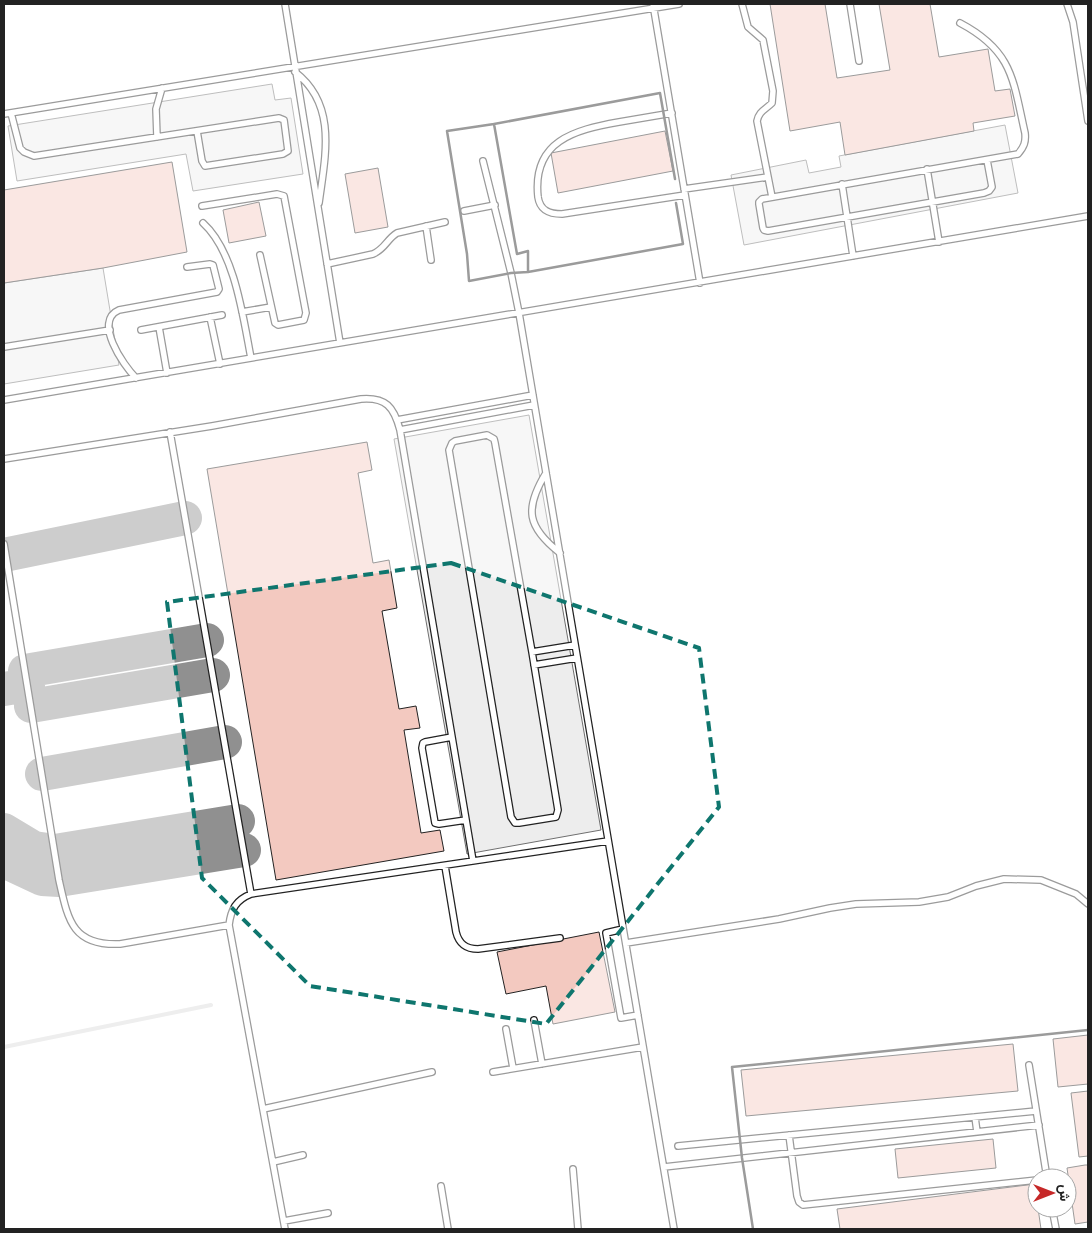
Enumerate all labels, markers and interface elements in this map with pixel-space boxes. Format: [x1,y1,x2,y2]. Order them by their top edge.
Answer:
north arrow [1027,1168,1077,1218]
text: ش [1056,1185,1073,1202]

